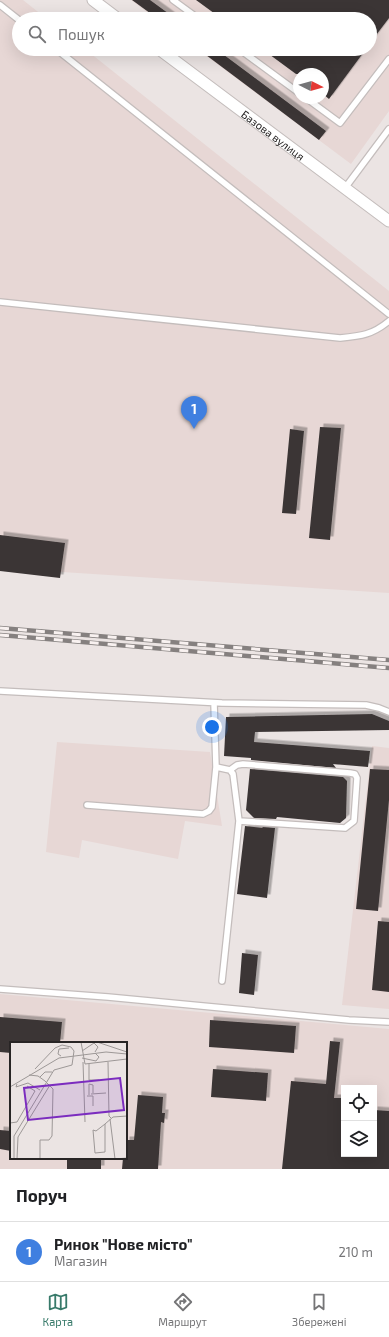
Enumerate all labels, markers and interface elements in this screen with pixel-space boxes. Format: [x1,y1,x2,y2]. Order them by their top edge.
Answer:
search box [12,12,377,56]
icon: search [26,23,48,45]
text: Пошук [58,25,105,43]
north arrow [293,68,329,104]
street label: Базова вулиця [239,107,308,163]
pin: 1 [181,396,207,429]
your location [202,717,222,737]
inset map [10,1042,127,1159]
map controls [341,1085,377,1157]
button: locate [341,1085,377,1121]
button: layers [341,1121,377,1157]
text: Поруч [16,1185,67,1205]
text: Ринок "Нове місто" [54,1235,193,1253]
text: 1 [26,1244,32,1260]
text: 210 m [338,1244,373,1260]
text: Магазин [54,1253,107,1269]
tab: Карта [43,1291,73,1328]
tab: Маршрут [158,1291,207,1328]
tab: Збережені [292,1291,346,1328]

